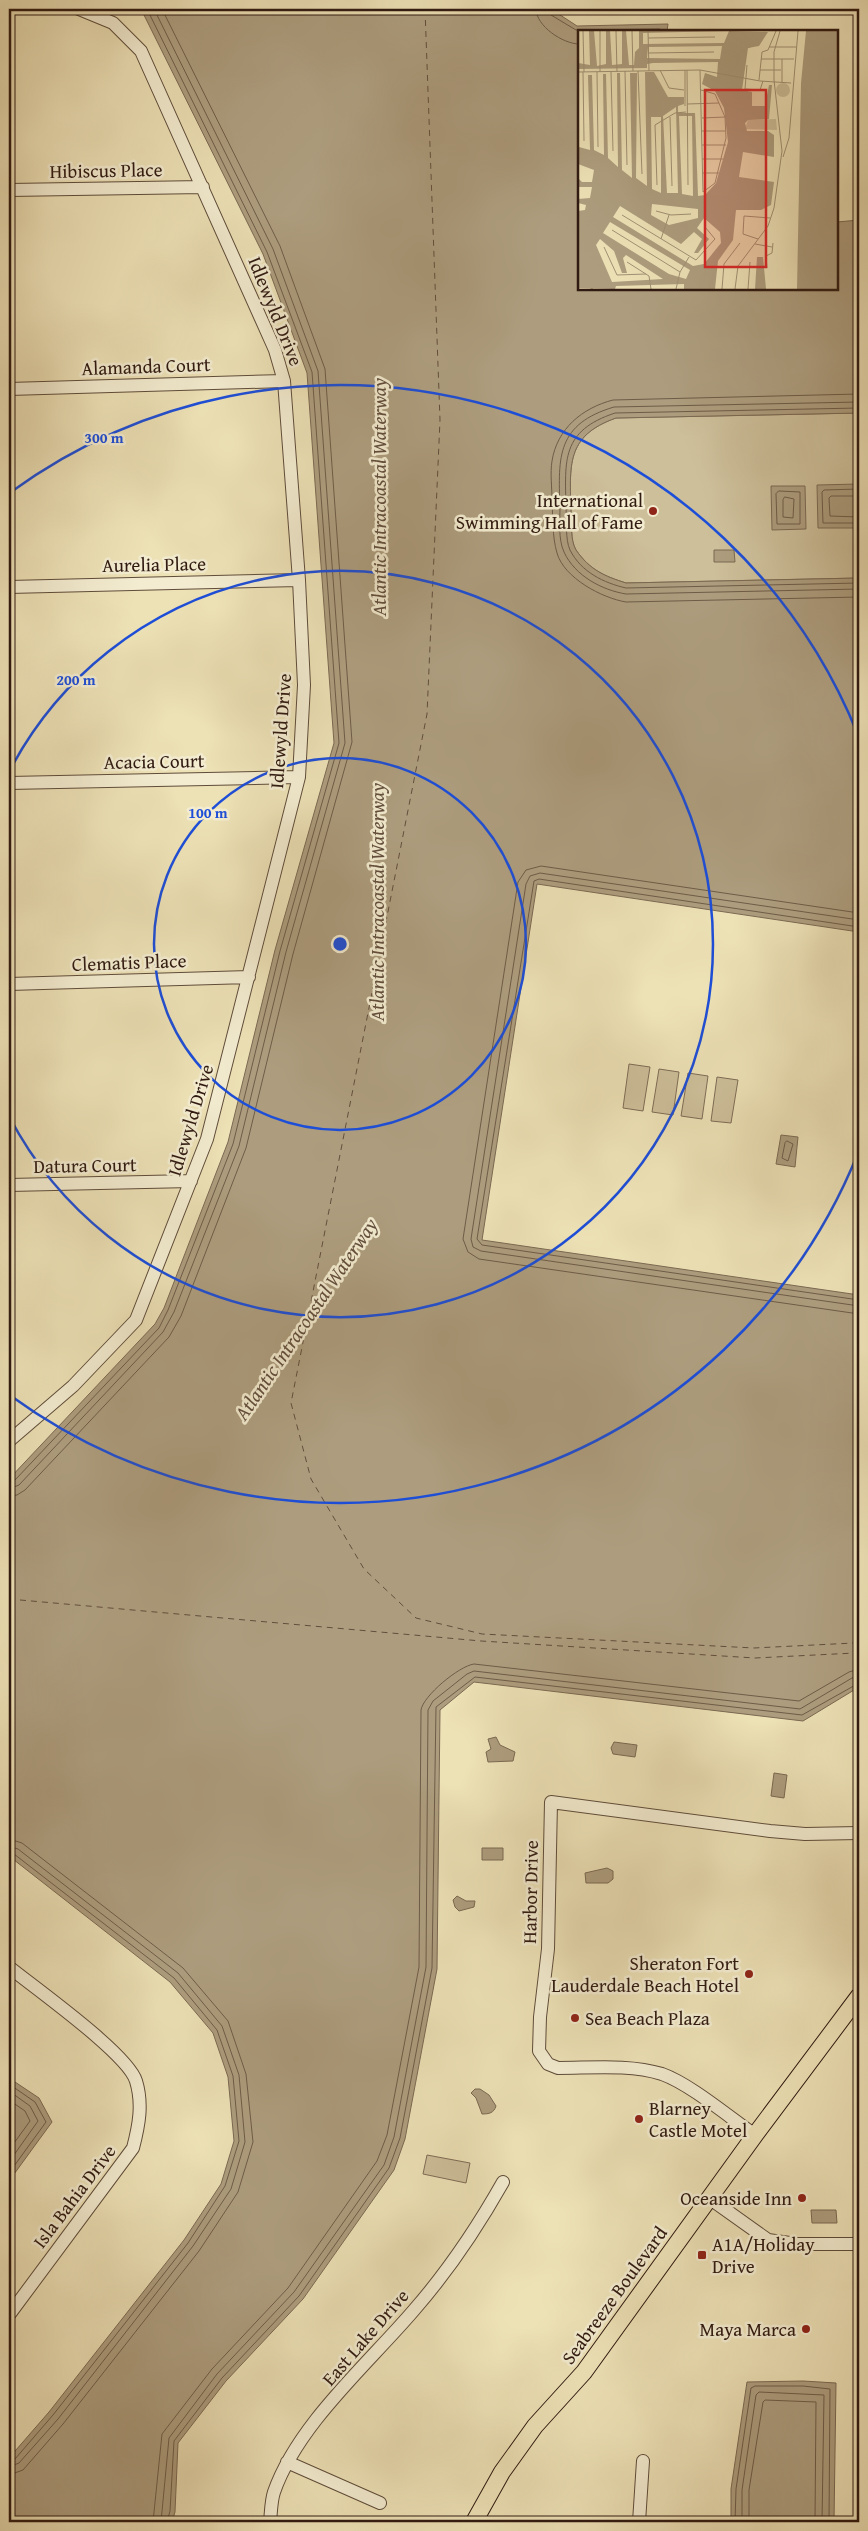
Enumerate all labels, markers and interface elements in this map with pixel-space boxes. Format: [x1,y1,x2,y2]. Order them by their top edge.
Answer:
inset map [578,30,838,290]
street label: Hibiscus Place [49,155,163,185]
street label: Idlewyld Drive [241,252,311,370]
street label: Alamanda Court [81,350,211,382]
water label: Atlantic Intracoastal Waterway [364,378,393,617]
text: 300 m [84,427,124,448]
place label: International Swimming Hall of Fame [456,486,643,536]
marker: International Swimming Hall of Fame [647,505,659,517]
street label: Aurelia Place [102,549,206,579]
text: 200 m [56,669,96,690]
street label: Idlewyld Drive [262,672,298,790]
street label: Acacia Court [103,746,205,776]
water label: Atlantic Intracoastal Waterway [362,783,391,1022]
text: 100 m [188,802,228,823]
centre of rings [331,935,349,953]
street label: Clematis Place [71,946,187,978]
street label: Idlewyld Drive [160,1061,220,1179]
street label: Datura Court [33,1150,137,1180]
water label: Atlantic Intracoastal Waterway [226,1212,384,1427]
street label: Harbor Drive [515,1840,545,1944]
place label: Sheraton Fort Lauderdale Beach Hotel [551,1949,739,1999]
marker: Sheraton Fort Lauderdale Beach Hotel [743,1968,755,1980]
place label: Sea Beach Plaza [585,2004,710,2032]
marker: Sea Beach Plaza [569,2012,581,2024]
place label: Blarney Castle Motel [649,2094,747,2144]
marker: Blarney Castle Motel [633,2113,645,2125]
street label: Isla Bahia Drive [26,2138,122,2254]
place label: Oceanside Inn [680,2184,792,2212]
marker: Oceanside Inn [796,2192,808,2204]
street label: Seabreeze Boulevard [554,2219,674,2370]
place label: A1A/Holiday Drive [712,2230,815,2280]
marker: A1A/Holiday Drive [696,2249,708,2261]
street label: East Lake Drive [315,2282,415,2392]
place label: Maya Marca [700,2315,796,2343]
marker: Maya Marca [800,2323,812,2335]

